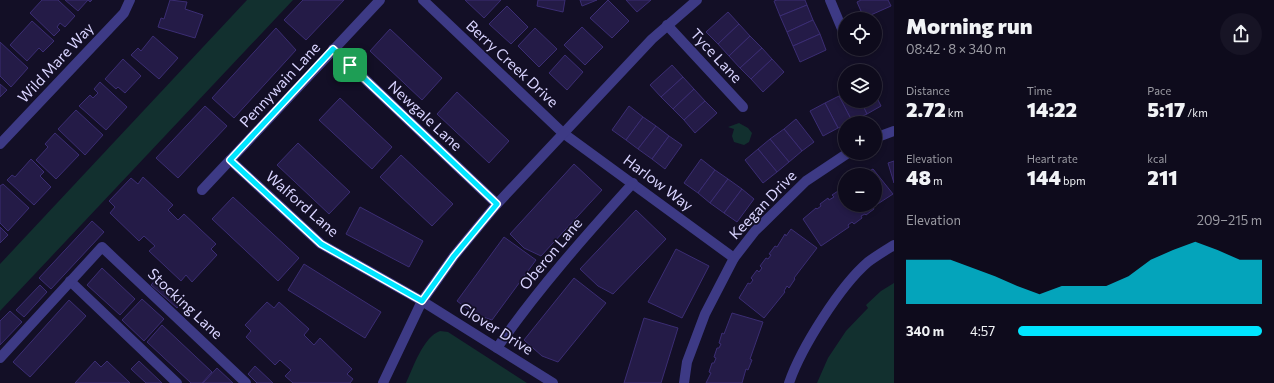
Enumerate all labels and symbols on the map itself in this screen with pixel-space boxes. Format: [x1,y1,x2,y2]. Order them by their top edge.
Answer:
street label: Berry Creek Drive [463,16,563,111]
street label: Wild Mare Way [14,18,97,106]
street label: Tyce Lane [687,25,746,86]
street label: Pennywain Lane [235,38,323,131]
pin [333,48,367,82]
street label: Newgale Lane [385,76,466,154]
street label: Harlow Way [620,150,697,214]
street label: Keegan Drive [725,166,800,243]
street label: Walford Lane [262,167,343,240]
street label: Oberon Lane [515,214,586,293]
street label: Stocking Lane [145,264,227,343]
street label: Glover Drive [456,298,537,358]

